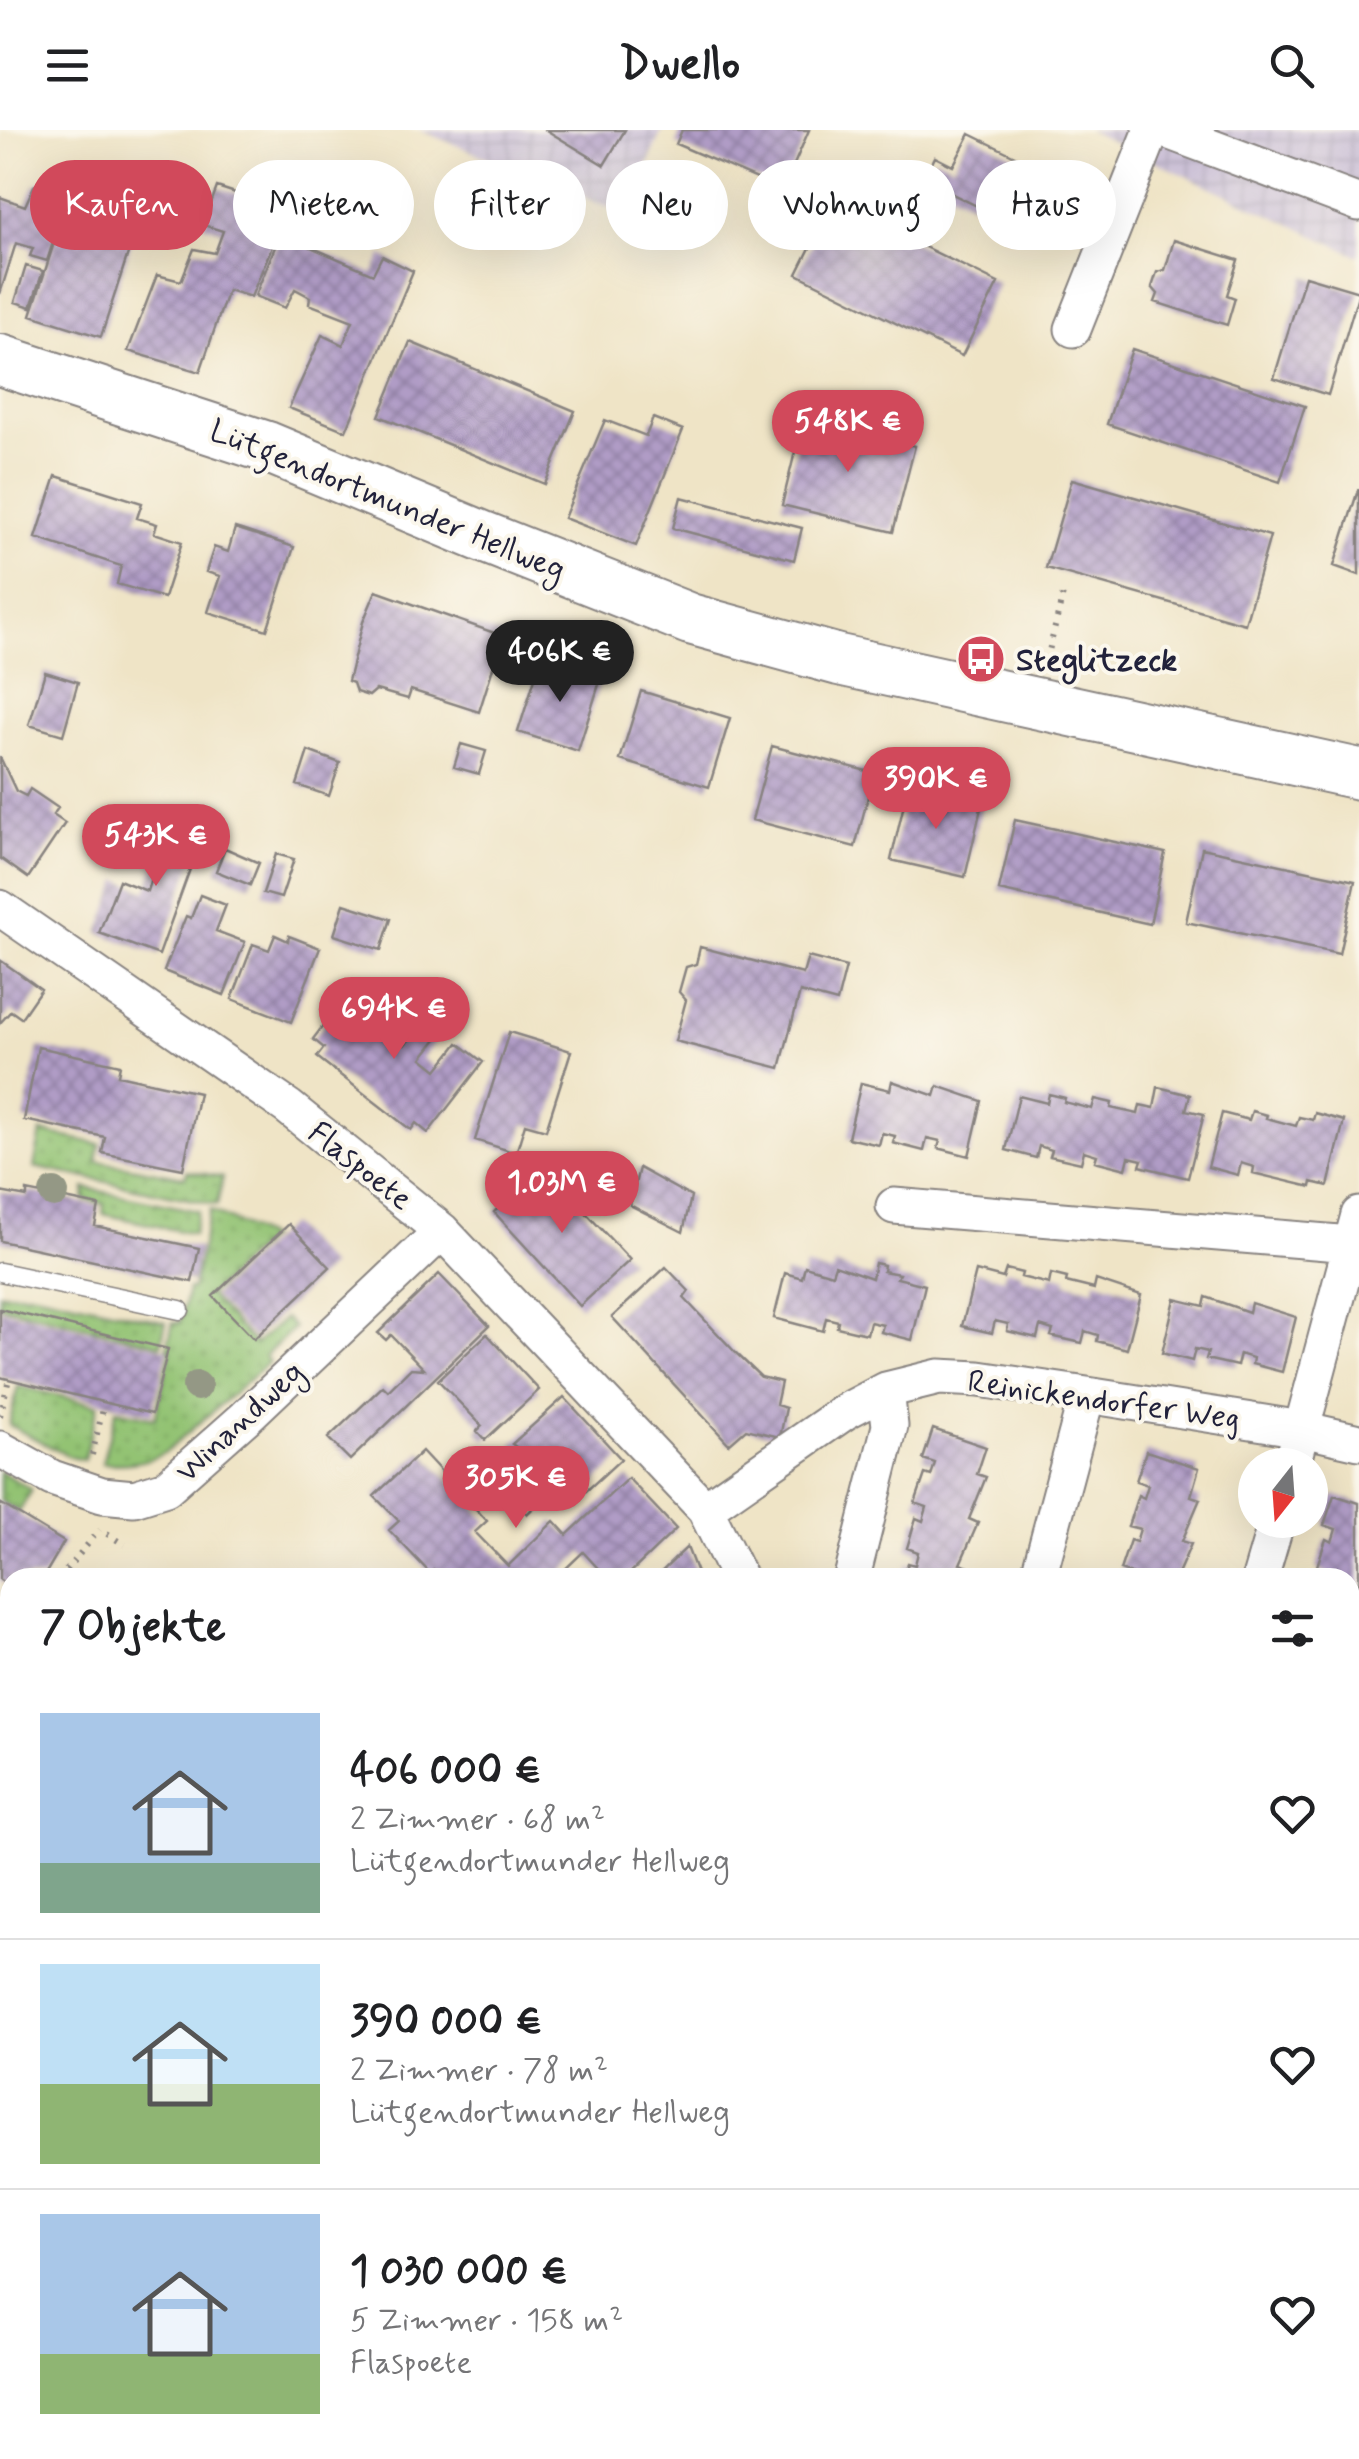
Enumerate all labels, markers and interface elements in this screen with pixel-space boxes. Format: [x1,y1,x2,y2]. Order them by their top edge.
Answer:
text: Dwello [619,36,740,95]
icon: menu [40,38,95,93]
icon: search [1264,38,1319,93]
chip: Kaufen [30,160,213,250]
chip: Mieten [233,160,414,250]
chip: Filter [434,160,586,250]
chip: Neu [606,160,728,250]
chip: Wohnung [748,160,956,250]
chip: Haus [976,160,1116,250]
pin: 548K € [767,390,929,475]
text: 548K € [794,401,902,443]
street label: Lütgendortmunder Hellweg [202,410,571,594]
pin: 406K € [479,620,641,705]
text: 406K € [508,631,612,673]
bus stop icon: Steglitzeck [955,633,1007,685]
place label: Steglitzeck [1016,640,1177,685]
pin: 390K € [855,747,1017,832]
text: 390K € [884,758,989,800]
pin: 543K € [75,804,237,889]
text: 543K € [104,815,208,857]
pin: 694K € [313,977,475,1062]
text: 694K € [341,988,447,1030]
street label: Flaspoete [299,1112,421,1221]
pin: 1.03M € [470,1151,654,1236]
text: 1.03M € [507,1162,617,1204]
street label: Winandweg [167,1352,315,1494]
street label: Reinickendorfer Weg [965,1361,1243,1441]
pin: 305K € [435,1446,597,1531]
north arrow [1238,1448,1328,1538]
map controls [1238,1448,1328,1538]
text: 305K € [465,1457,567,1499]
text: 7 Objekte [40,1601,226,1656]
icon: filters [1265,1601,1320,1656]
text: 406 000 € [350,1744,541,1799]
icon: home [120,1753,240,1873]
icon: heart [1265,1786,1320,1841]
text: 2 Zimmer · 68 m² [350,1799,605,1841]
text: Lütgendortmunder Hellweg [350,1841,730,1883]
text: 390 000 € [350,1995,542,2050]
icon: home [120,2004,240,2124]
icon: heart [1265,2037,1320,2092]
text: 2 Zimmer · 78 m² [350,2050,608,2092]
text: Lütgendortmunder Hellweg [350,2092,730,2134]
text: 1 030 000 € [350,2245,568,2300]
icon: home [120,2254,240,2374]
icon: heart [1265,2287,1320,2342]
text: 5 Zimmer · 158 m² [350,2300,623,2342]
text: Flaspoete [350,2342,472,2384]

